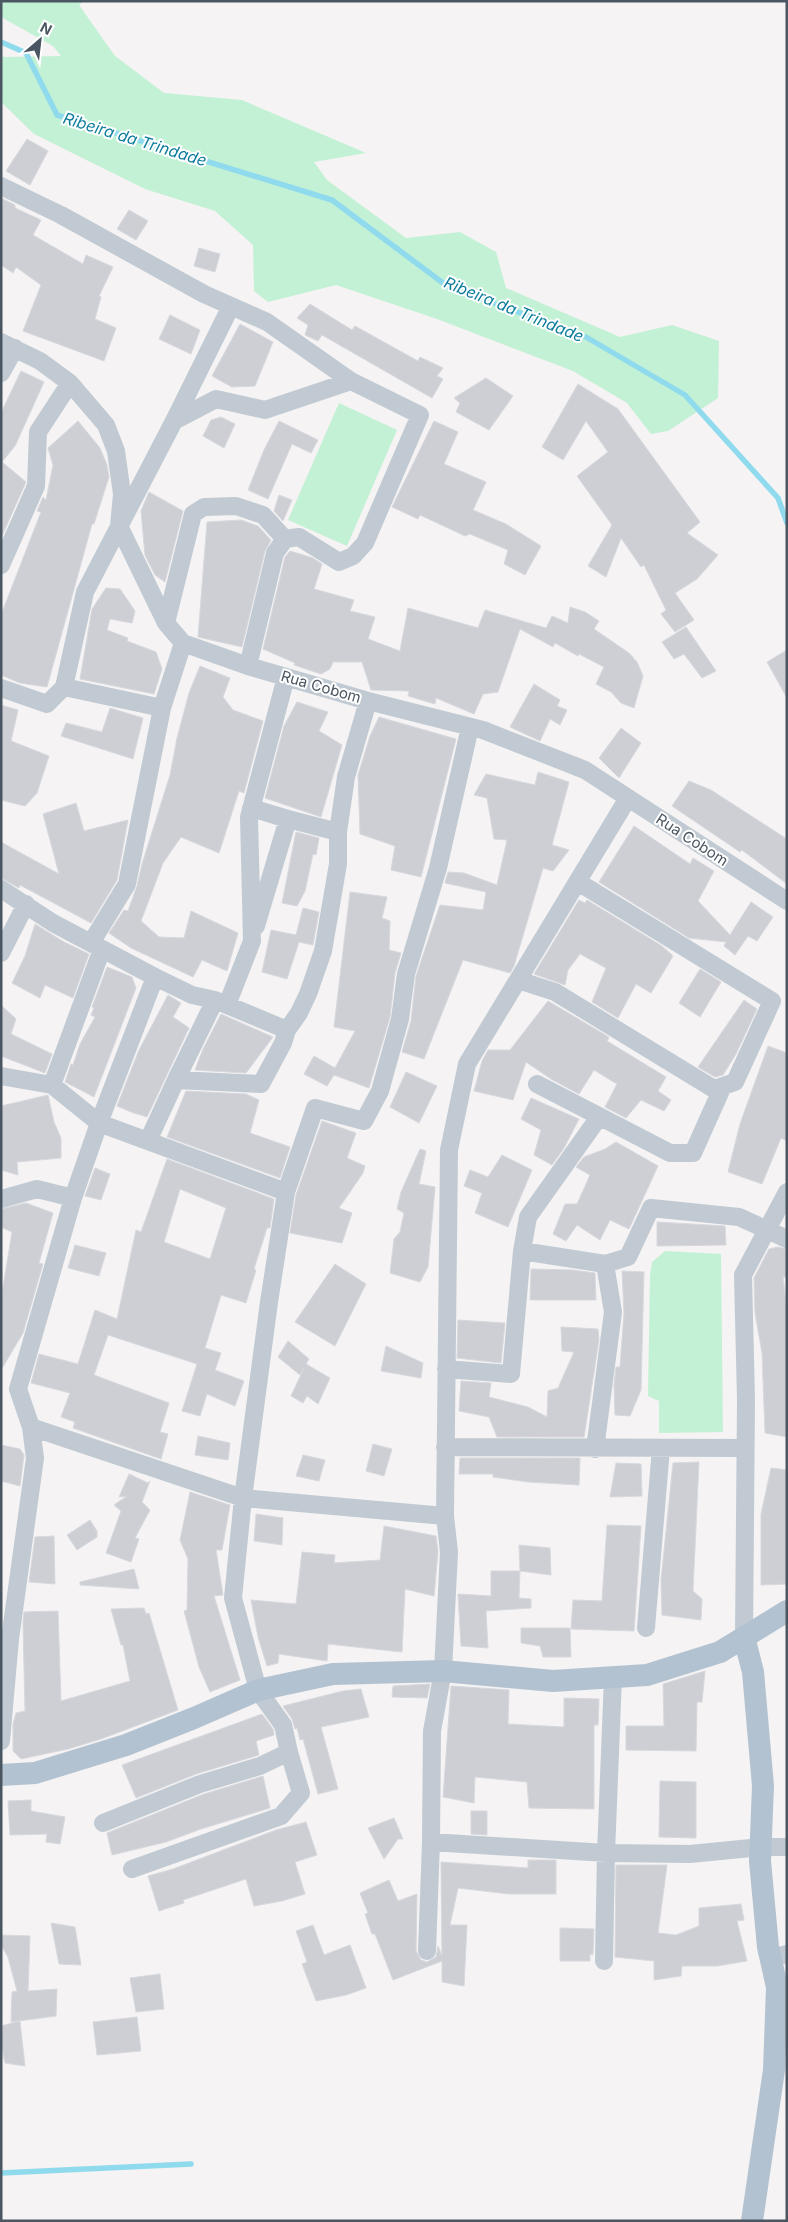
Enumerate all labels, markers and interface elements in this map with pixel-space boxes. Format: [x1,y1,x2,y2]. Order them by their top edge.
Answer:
north arrow [15,15,65,65]
text: N [38,18,55,38]
water label: Ribeira da Trindade [61,108,209,170]
water label: Ribeira da Trindade [441,272,587,346]
street label: Rua Cobom [279,666,363,707]
street label: Rua Cobom [653,809,732,870]

